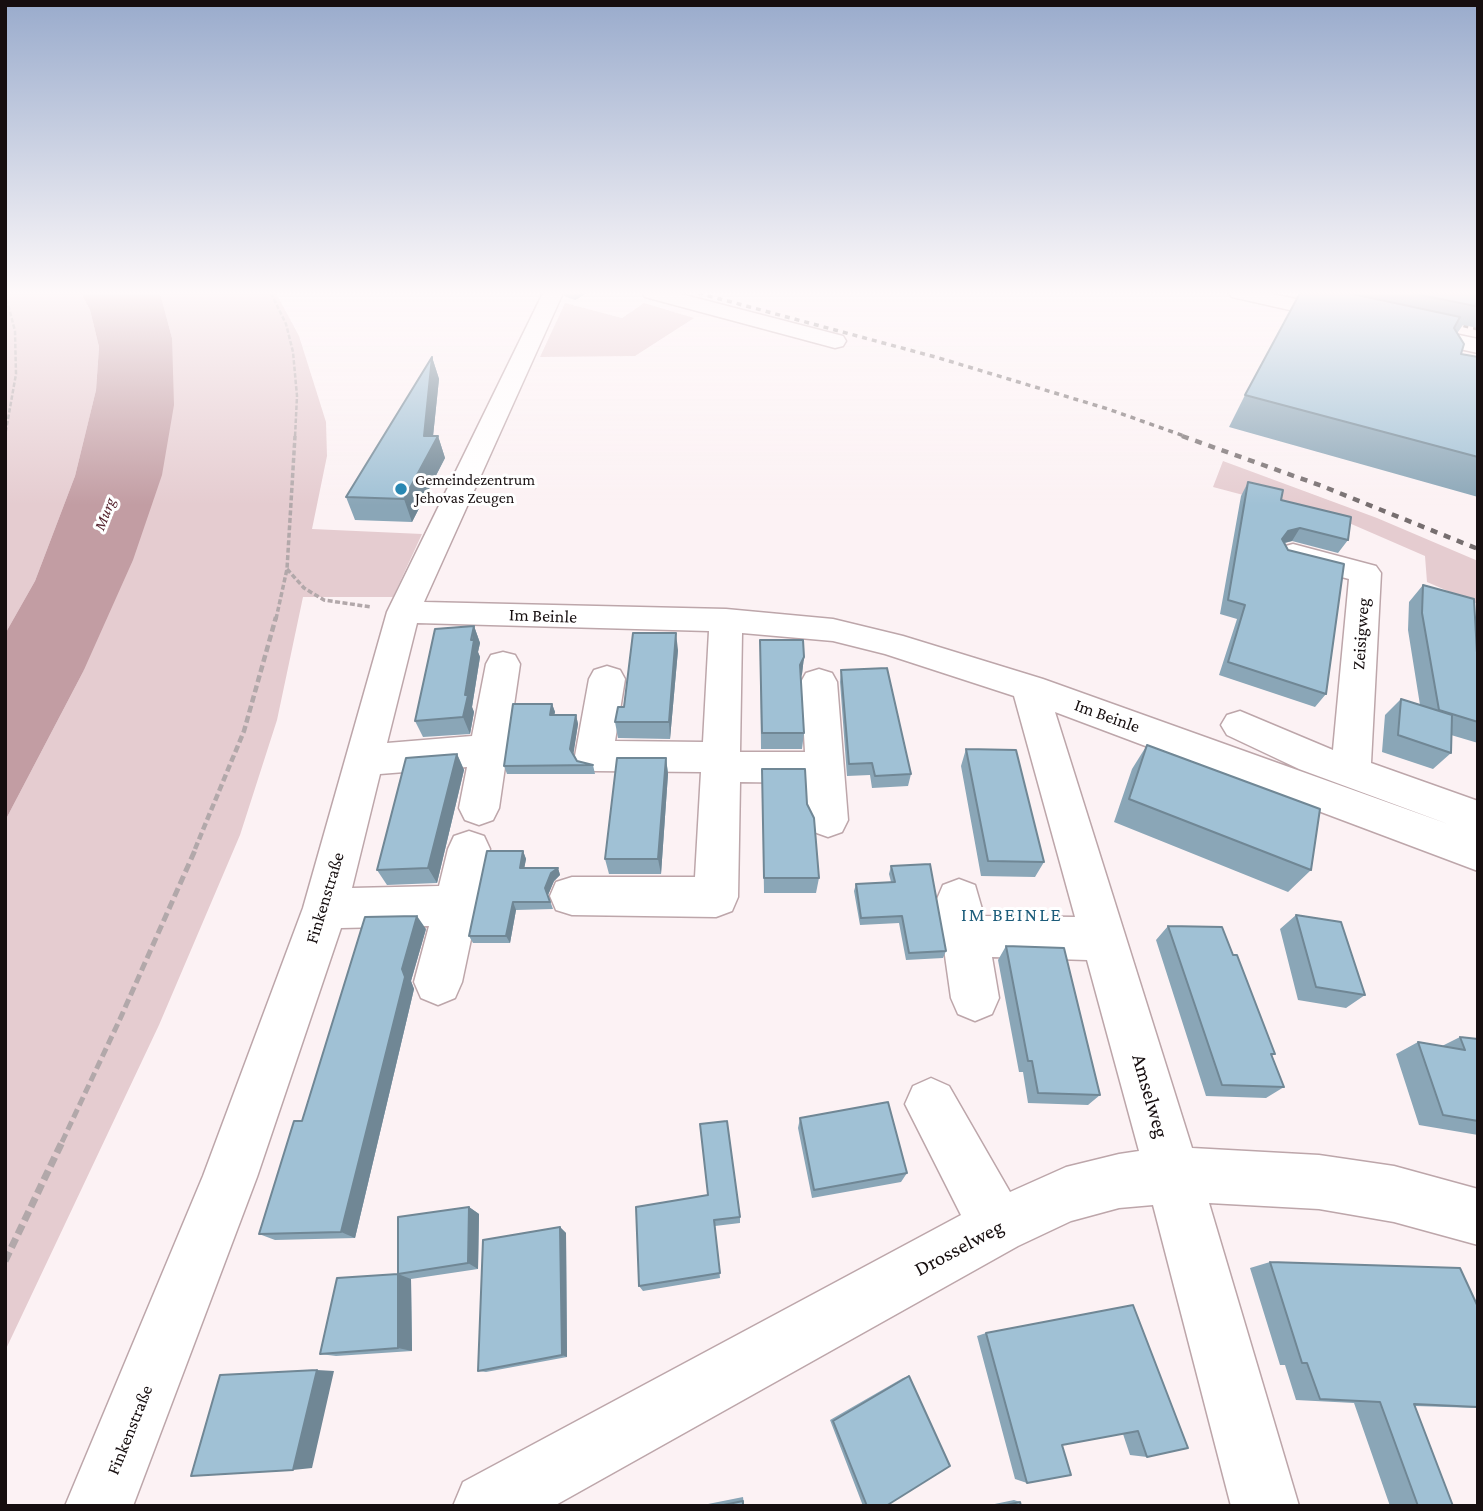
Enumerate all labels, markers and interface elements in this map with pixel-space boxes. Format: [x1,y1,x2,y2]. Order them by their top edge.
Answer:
place label: Gemeindezentrum Jehovas Zeugen [415,470,535,508]
marker: Gemeindezentrum Jehovas Zeugen [393,481,409,497]
water label: Murg [90,495,120,533]
street label: Zeisigweg [1348,597,1374,671]
street label: Im Beinle [509,604,577,628]
street label: Im Beinle [1071,694,1143,738]
street label: Finkenstraße [301,850,349,946]
district label: IM BEINLE [962,904,1062,926]
street label: Amselweg [1126,1051,1174,1141]
street label: Drosselweg [910,1214,1008,1282]
street label: Finkenstraße [102,1382,158,1478]

